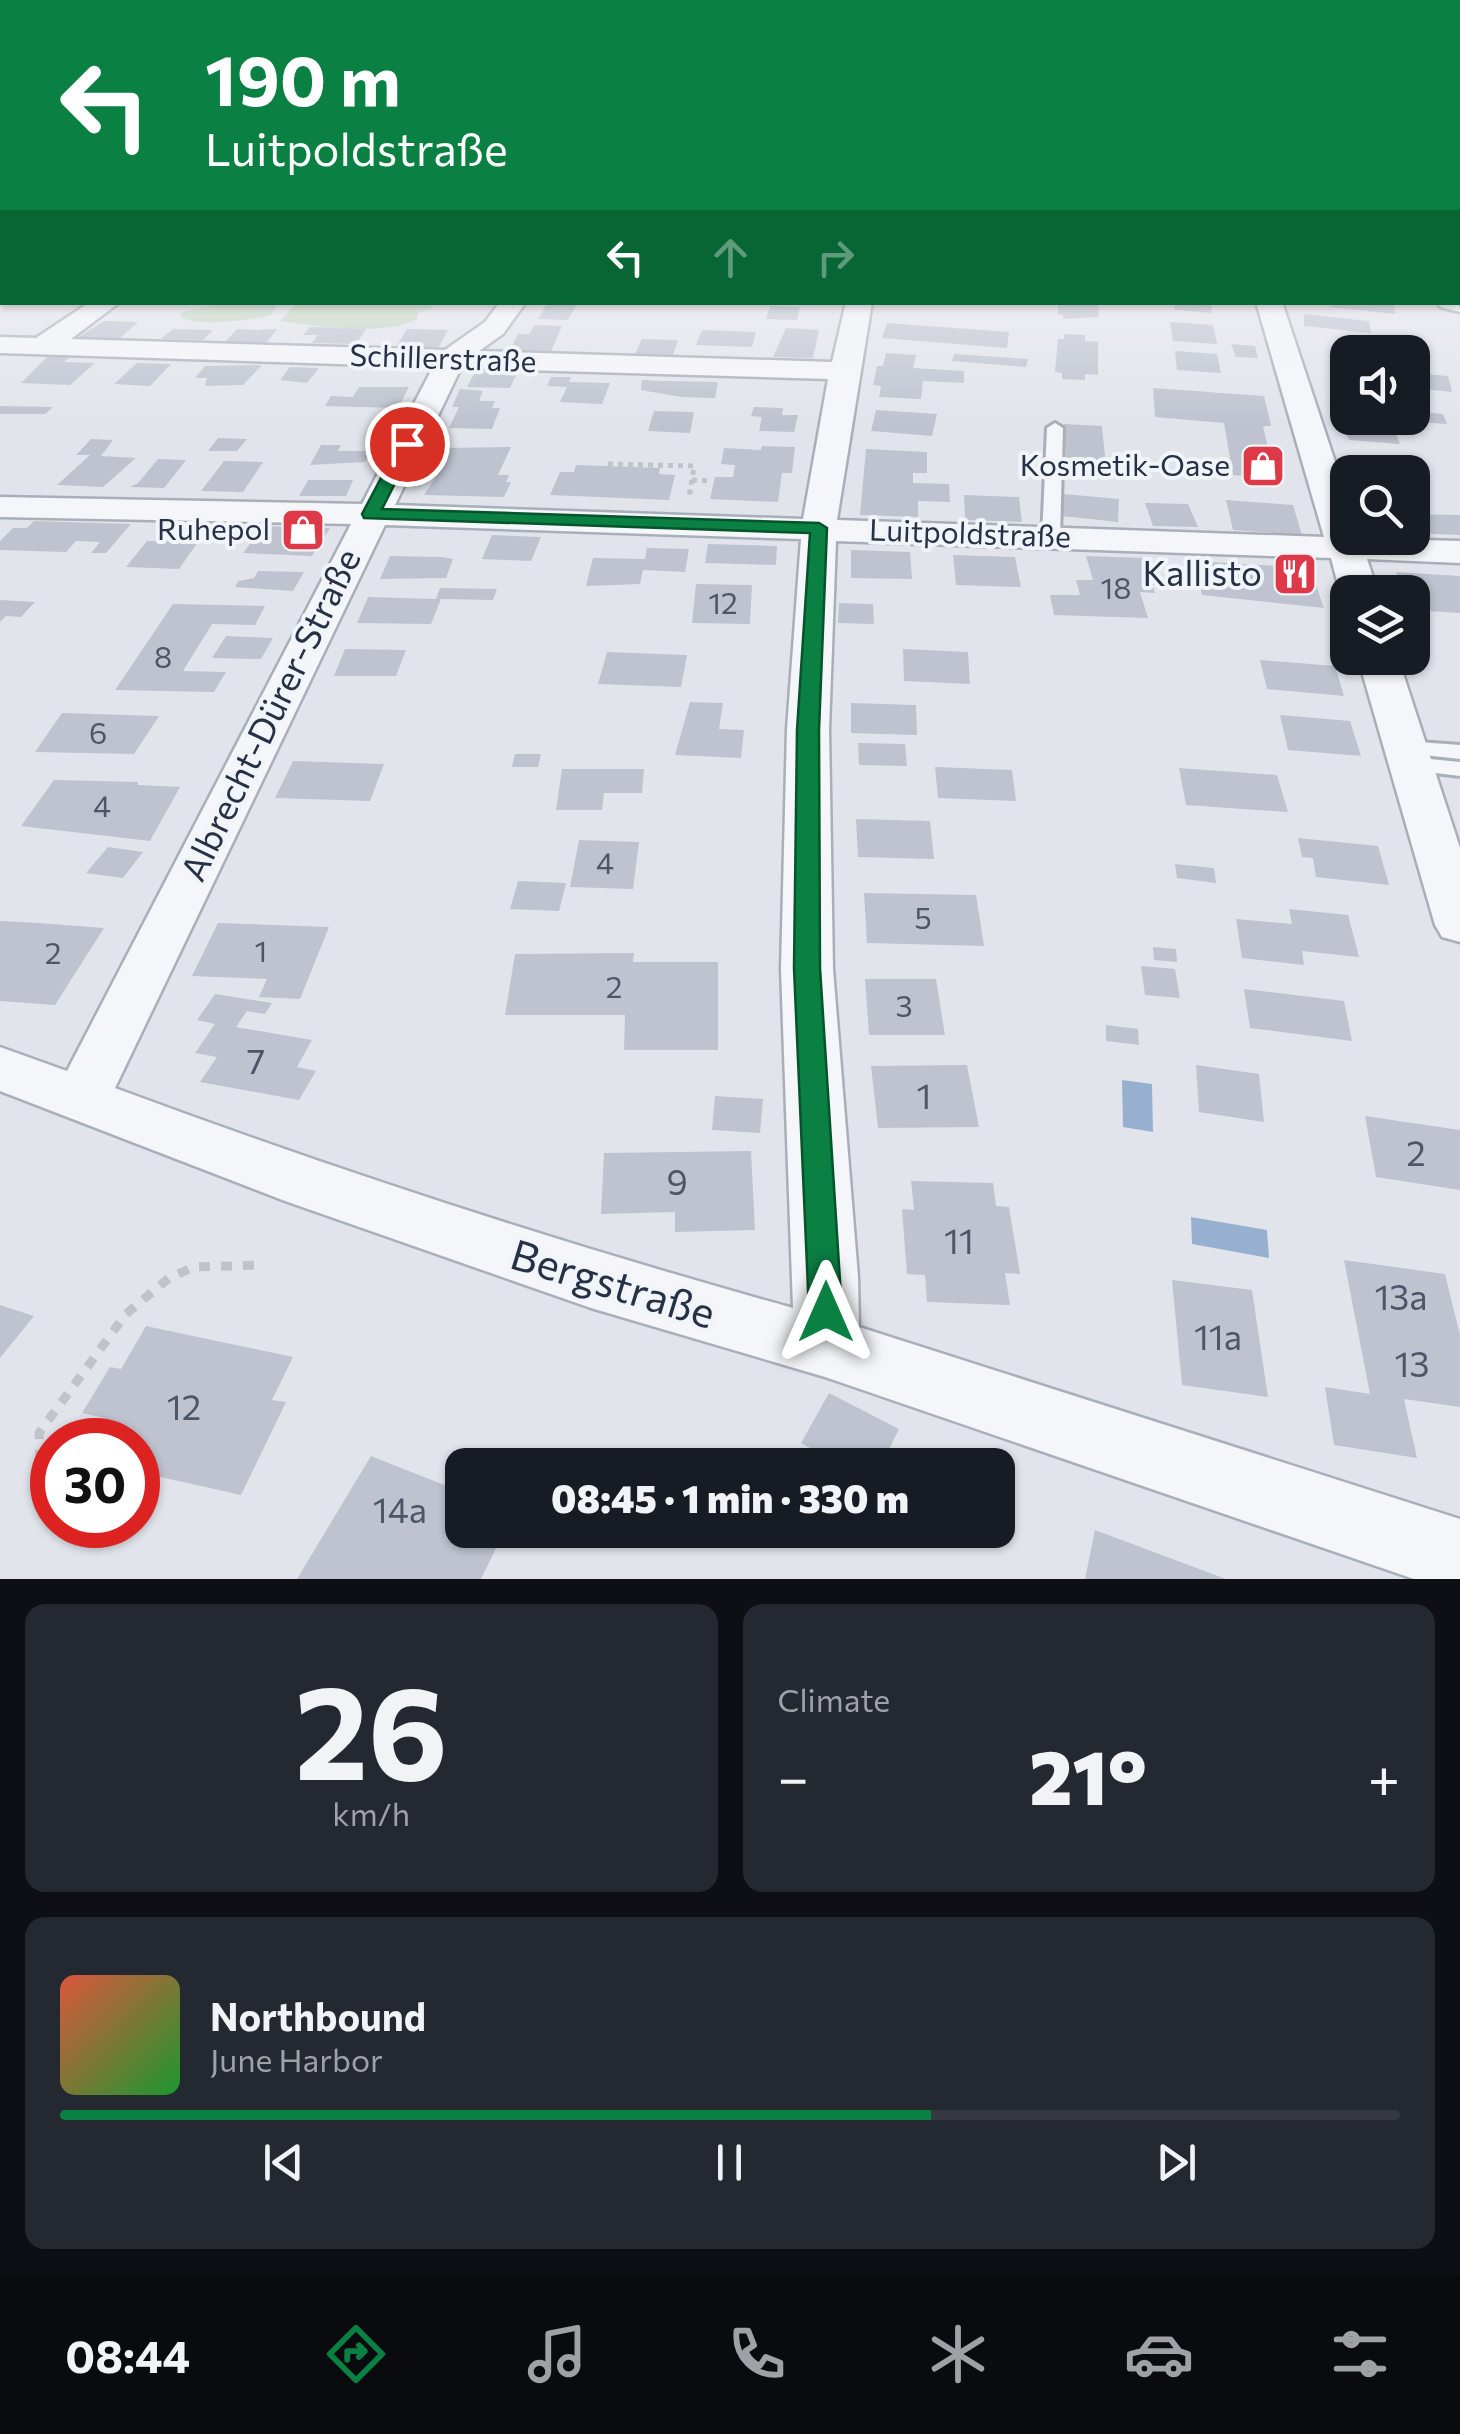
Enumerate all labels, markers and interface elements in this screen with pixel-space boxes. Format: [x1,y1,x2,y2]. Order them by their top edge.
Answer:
text: 190 m [205,35,401,120]
icon: left [40,40,170,170]
text: Luitpoldstraße [205,120,508,175]
icon: left [598,230,653,285]
icon: ahead [703,230,758,285]
icon: right [808,230,863,285]
street label: Schillerstraße [349,335,537,378]
map controls [1330,335,1430,675]
button: sound [1330,335,1430,435]
pin [365,402,450,487]
icon: arrive [380,417,435,472]
shop icon: Kosmetik-Oase [1240,443,1286,489]
place label: Kosmetik-Oase [1020,445,1230,482]
button: search [1330,455,1430,555]
shop icon: Ruhepol [280,507,326,553]
place label: Ruhepol [157,509,270,546]
street label: Luitpoldstraße [869,509,1072,554]
street label: Albrecht-Dürer-Straße [170,541,368,887]
place label: Kallisto [1143,550,1262,593]
restaurant icon: Kallisto [1272,551,1318,597]
house number: 18 [1100,568,1132,605]
button: layers [1330,575,1430,675]
house number: 12 [708,583,738,620]
house number: 8 [154,637,172,674]
house number: 6 [89,713,107,750]
house number: 4 [93,786,111,823]
house number: 4 [596,843,614,880]
house number: 5 [914,898,932,935]
house number: 1 [255,931,267,968]
house number: 2 [45,933,61,970]
house number: 2 [606,967,622,1004]
house number: 3 [895,986,913,1023]
house number: 7 [247,1038,265,1081]
house number: 1 [917,1073,931,1116]
house number: 2 [1406,1130,1426,1173]
house number: 9 [666,1159,688,1202]
house number: 11 [944,1218,974,1261]
street label: Bergstraße [505,1226,722,1338]
position arrow [774,1260,878,1364]
house number: 13a [1374,1274,1428,1317]
house number: 11a [1194,1314,1242,1357]
house number: 13 [1395,1341,1429,1384]
house number: 12 [167,1384,201,1427]
speed limit sign: 30 [30,1418,160,1548]
text: 08:45 · 1 min · 330 m [551,1474,909,1521]
house number: 14a [373,1487,427,1530]
text: 26 [295,1648,448,1807]
text: Climate [778,1679,890,1719]
text: 21° [1029,1729,1147,1820]
text: − [778,1742,809,1809]
text: + [1368,1742,1400,1809]
text: km/h [332,1793,410,1833]
text: Northbound [210,1992,426,2039]
text: June Harbor [210,2039,383,2079]
icon: previous [256,2135,311,2190]
icon: pause [702,2135,757,2190]
icon: next [1149,2135,1204,2190]
icon: directions [321,2319,391,2389]
icon: music [522,2319,592,2389]
icon: phone [722,2319,792,2389]
icon: climate [923,2319,993,2389]
icon: car [1124,2319,1194,2389]
icon: filters [1325,2319,1395,2389]
text: 08:44 [65,2327,190,2382]

